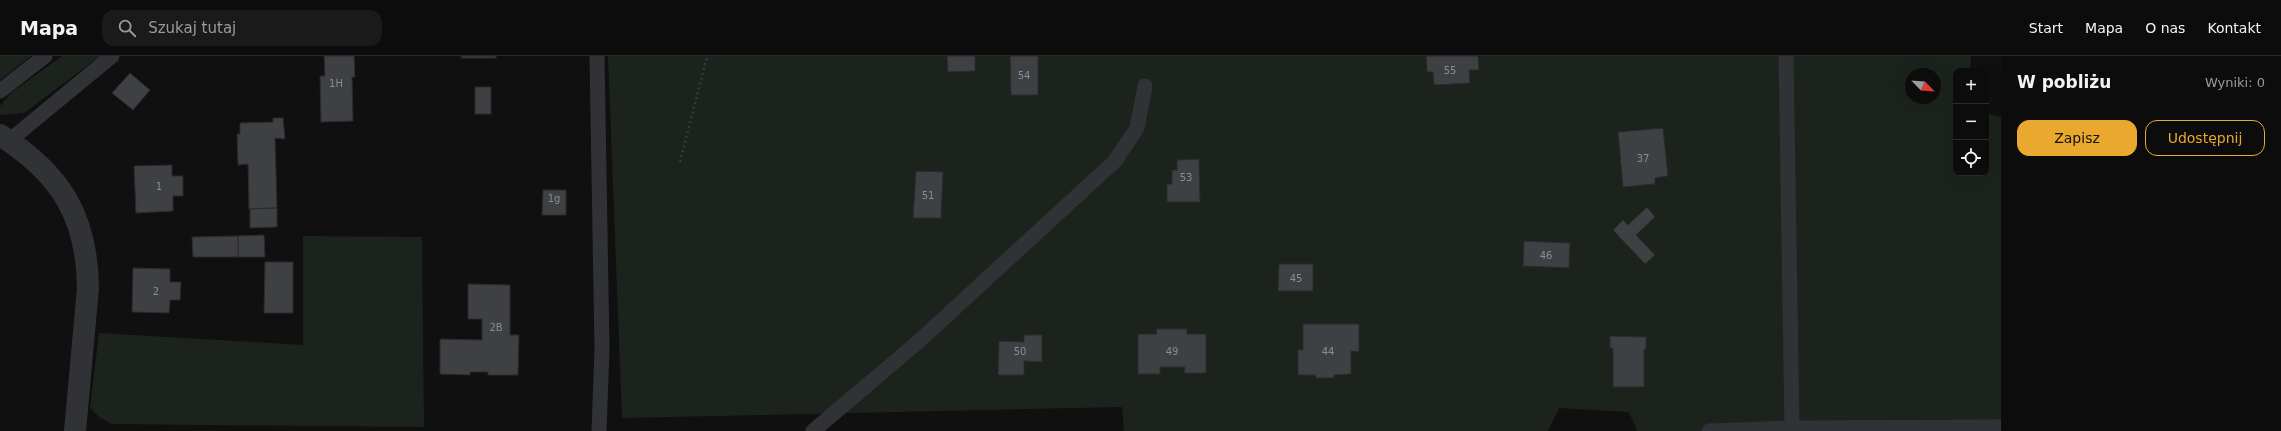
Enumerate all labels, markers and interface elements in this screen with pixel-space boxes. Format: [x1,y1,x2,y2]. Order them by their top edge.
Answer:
search box [102,10,382,46]
text: Mapa [20,17,78,39]
icon: search [116,17,138,39]
text: Szukaj tutaj [148,19,236,37]
text: Start [2029,20,2063,36]
text: Mapa [2085,20,2123,36]
text: O nas [2145,20,2185,36]
text: Kontakt [2207,20,2261,36]
house number: 55 [1444,65,1456,76]
north arrow [1905,68,1941,104]
map controls [1953,68,1989,176]
button: + [1953,68,1989,104]
house number: 54 [1018,70,1030,81]
text: W pobliżu [2017,72,2111,92]
text: Wyniki: 0 [2205,75,2265,90]
house number: 1H [329,78,343,89]
button: − [1953,104,1989,140]
button: Zapisz [2017,120,2137,156]
button: Udostępnij [2145,120,2265,156]
button: locate [1953,140,1989,176]
house number: 37 [1637,153,1649,164]
house number: 53 [1180,172,1192,183]
house number: 1 [156,181,162,192]
house number: 51 [922,190,934,201]
house number: 1g [548,193,560,204]
house number: 46 [1540,250,1552,261]
house number: 45 [1290,273,1302,284]
house number: 2 [153,286,159,297]
house number: 2B [489,322,503,333]
house number: 50 [1014,346,1026,357]
house number: 49 [1166,346,1178,357]
house number: 44 [1322,346,1334,357]

